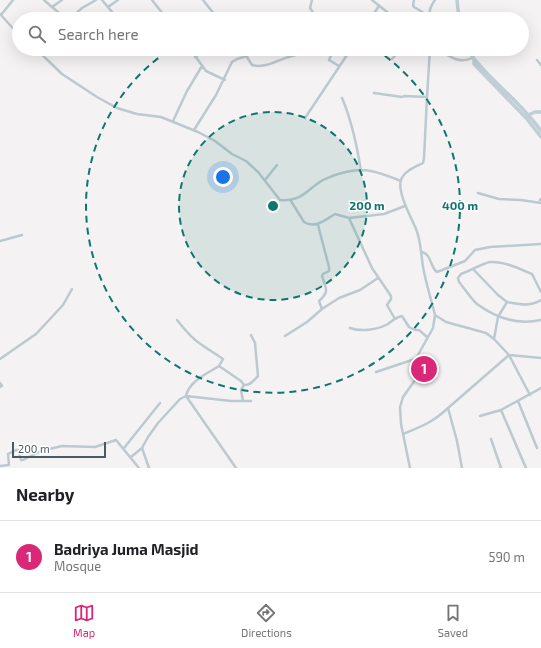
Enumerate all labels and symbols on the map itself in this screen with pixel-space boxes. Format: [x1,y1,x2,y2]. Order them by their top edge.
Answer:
your location [213,167,233,187]
text: 200 m [349,198,385,212]
text: 400 m [442,198,478,212]
centre of rings [266,199,280,213]
pin: 1 [411,354,437,384]
scale bar [12,440,106,459]

